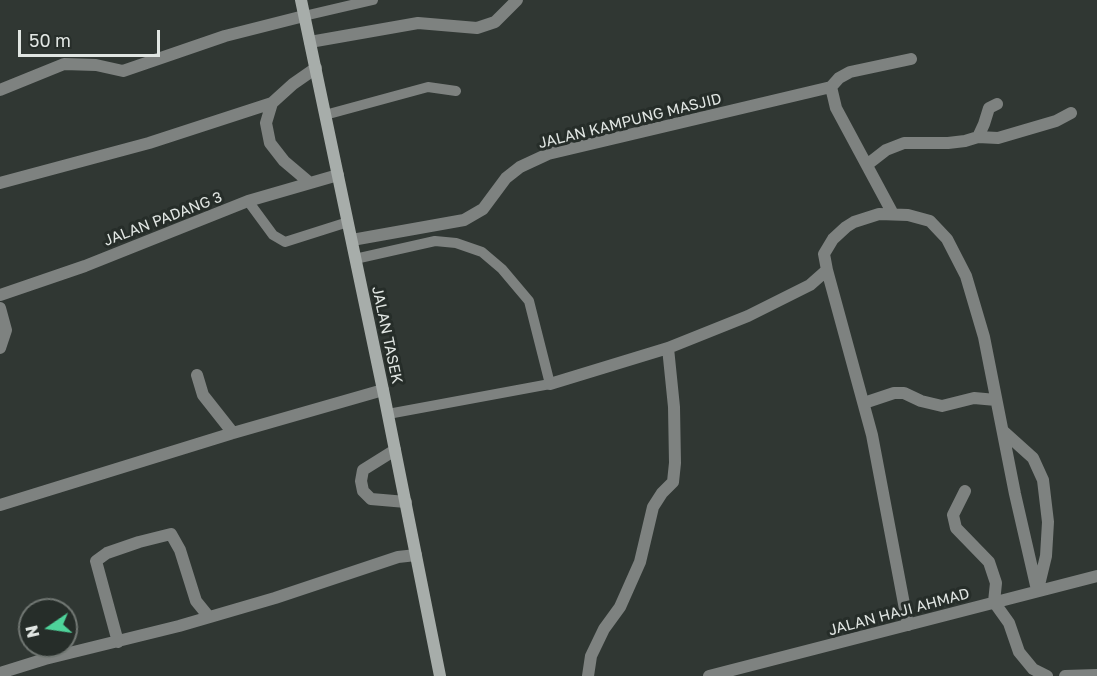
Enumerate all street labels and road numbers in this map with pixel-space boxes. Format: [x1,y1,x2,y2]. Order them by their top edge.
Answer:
street label: JALAN KAMPUNG MASJID [537,90,723,152]
street label: JALAN PADANG 3 [101,188,225,250]
street label: JALAN TASEK [368,285,406,385]
street label: JALAN HAJI AHMAD [826,584,972,640]

